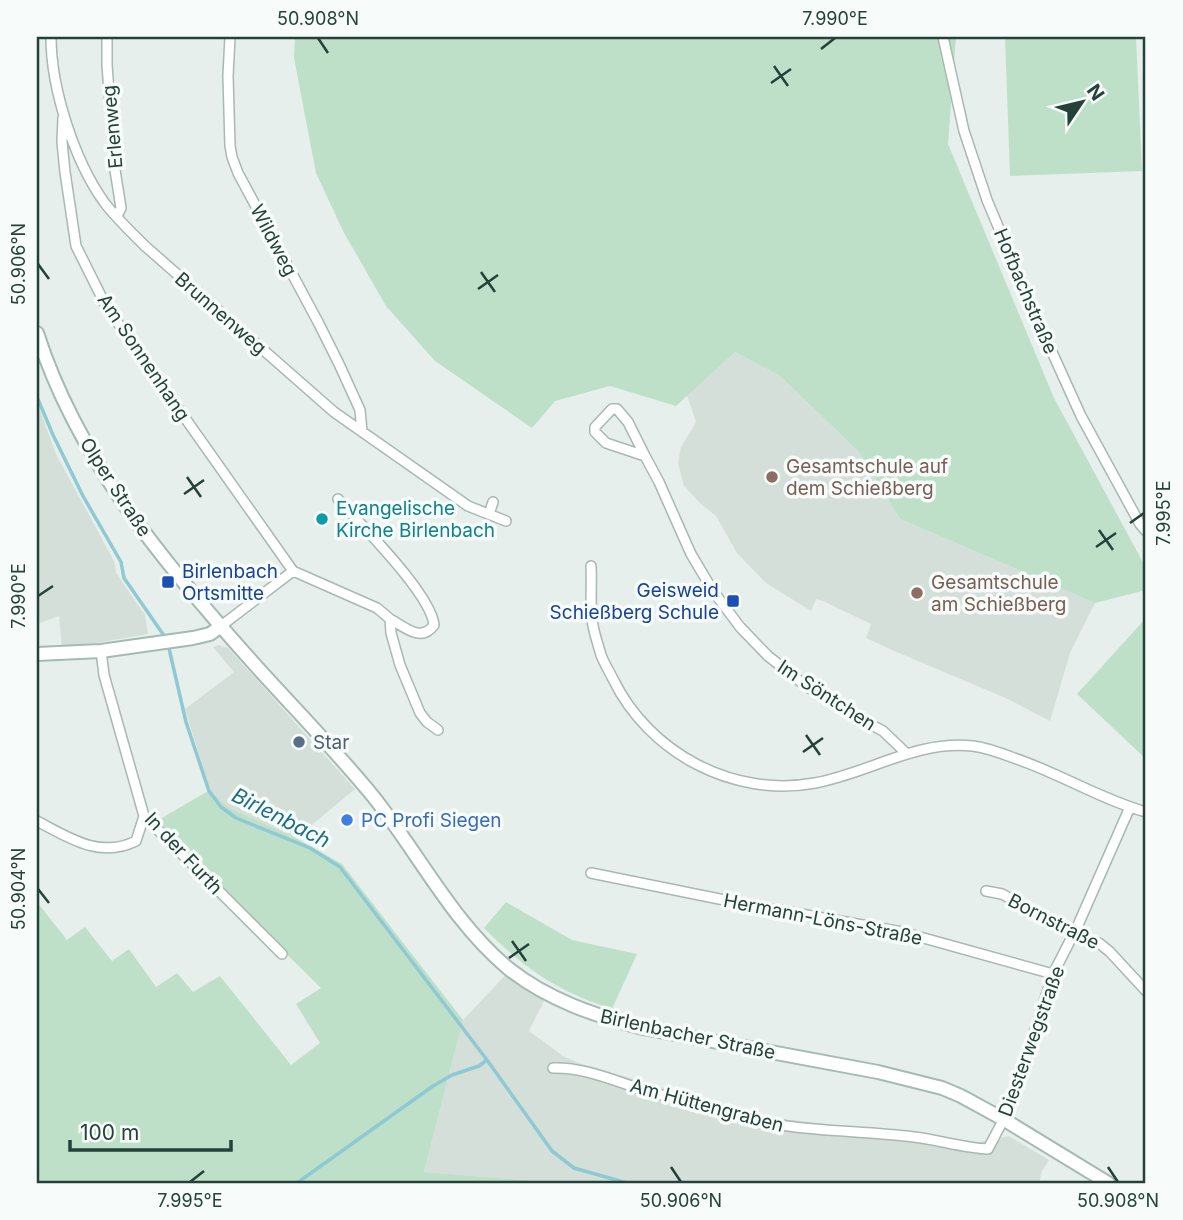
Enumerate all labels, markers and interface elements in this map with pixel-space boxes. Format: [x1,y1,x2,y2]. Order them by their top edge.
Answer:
text: 50.908°N [277,8,359,29]
text: 7.990°E [802,8,868,29]
north arrow [1046,66,1116,136]
text: N [1082,80,1109,105]
street label: Erlenweg [97,84,128,170]
street label: Wildweg [245,201,302,280]
text: 50.906°N [8,223,29,305]
street label: Hofbachstraße [989,225,1062,357]
street label: Brunnenweg [170,267,271,359]
street label: Am Sonnenhang [93,289,195,425]
street label: Olper Straße [75,433,156,541]
place label: Gesamtschule auf dem Schießberg [786,455,948,500]
marker: Gesamtschule auf dem Schießberg [764,469,780,485]
text: 7.995°E [1153,480,1174,546]
place label: Evangelische Kirche Birlenbach [336,497,495,542]
marker: Evangelische Kirche Birlenbach [314,511,330,527]
place label: Birlenbach Ortsmitte [182,560,278,605]
text: 7.990°E [8,563,29,629]
place label: Gesamtschule am Schießberg [931,571,1067,616]
marker: Birlenbach Ortsmitte [160,574,176,590]
place label: Geisweid Schießberg Schule [550,579,719,624]
marker: Gesamtschule am Schießberg [909,585,925,601]
marker: Geisweid Schießberg Schule [725,593,741,609]
street label: Im Söntchen [773,655,880,736]
place label: Star [313,731,349,754]
marker: Star [291,734,307,750]
water label: Birlenbach [228,782,335,853]
street label: In der Furth [140,808,227,899]
place label: PC Profi Siegen [361,809,502,832]
marker: PC Profi Siegen [339,812,355,828]
text: 50.904°N [8,848,29,930]
street label: Hermann-Löns-Straße [721,889,924,950]
street label: Bornstraße [1004,889,1103,954]
street label: Diesterwegstraße [994,963,1069,1120]
street label: Birlenbacher Straße [598,1005,778,1064]
street label: Am Hüttengraben [628,1074,786,1137]
scale bar [70,1108,231,1152]
text: 100 m [80,1120,139,1145]
text: 7.995°E [157,1190,223,1211]
text: 50.906°N [640,1190,722,1211]
text: 50.908°N [1077,1190,1159,1211]

